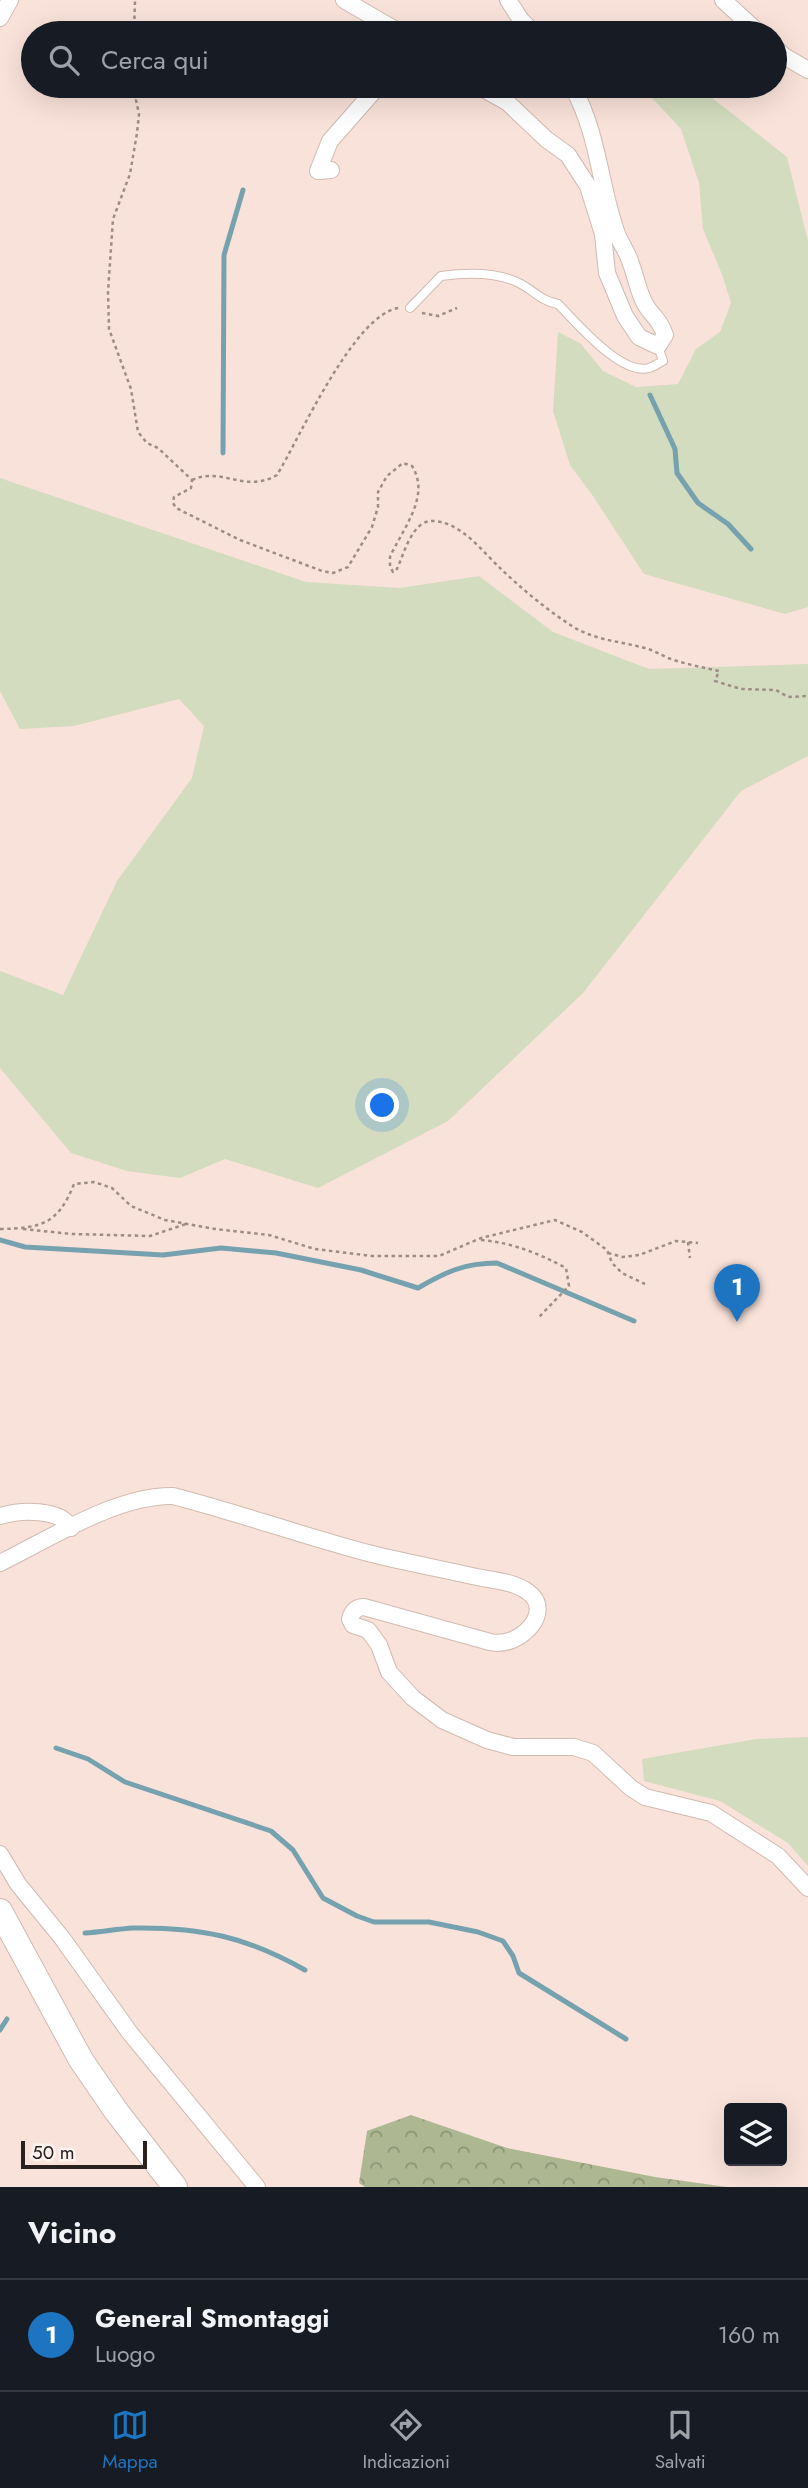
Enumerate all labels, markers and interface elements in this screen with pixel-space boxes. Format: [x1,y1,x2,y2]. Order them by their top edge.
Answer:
search box [21,21,787,98]
icon: search [45,41,83,79]
text: Cerca qui [101,41,209,79]
your location [365,1088,399,1122]
pin: 1 [714,1264,760,1322]
map controls [724,2103,787,2166]
button: layers [724,2103,787,2166]
scale bar [21,2138,147,2170]
text: 50 m [32,2139,75,2166]
text: Vicino [28,2211,116,2254]
text: General Smontaggi [95,2299,329,2337]
text: 1 [45,2318,57,2352]
text: 160 m [718,2318,780,2352]
text: Luogo [95,2337,155,2371]
tab: Mappa [102,2406,158,2475]
tab: Indicazioni [362,2406,450,2475]
tab: Salvati [655,2406,706,2475]

